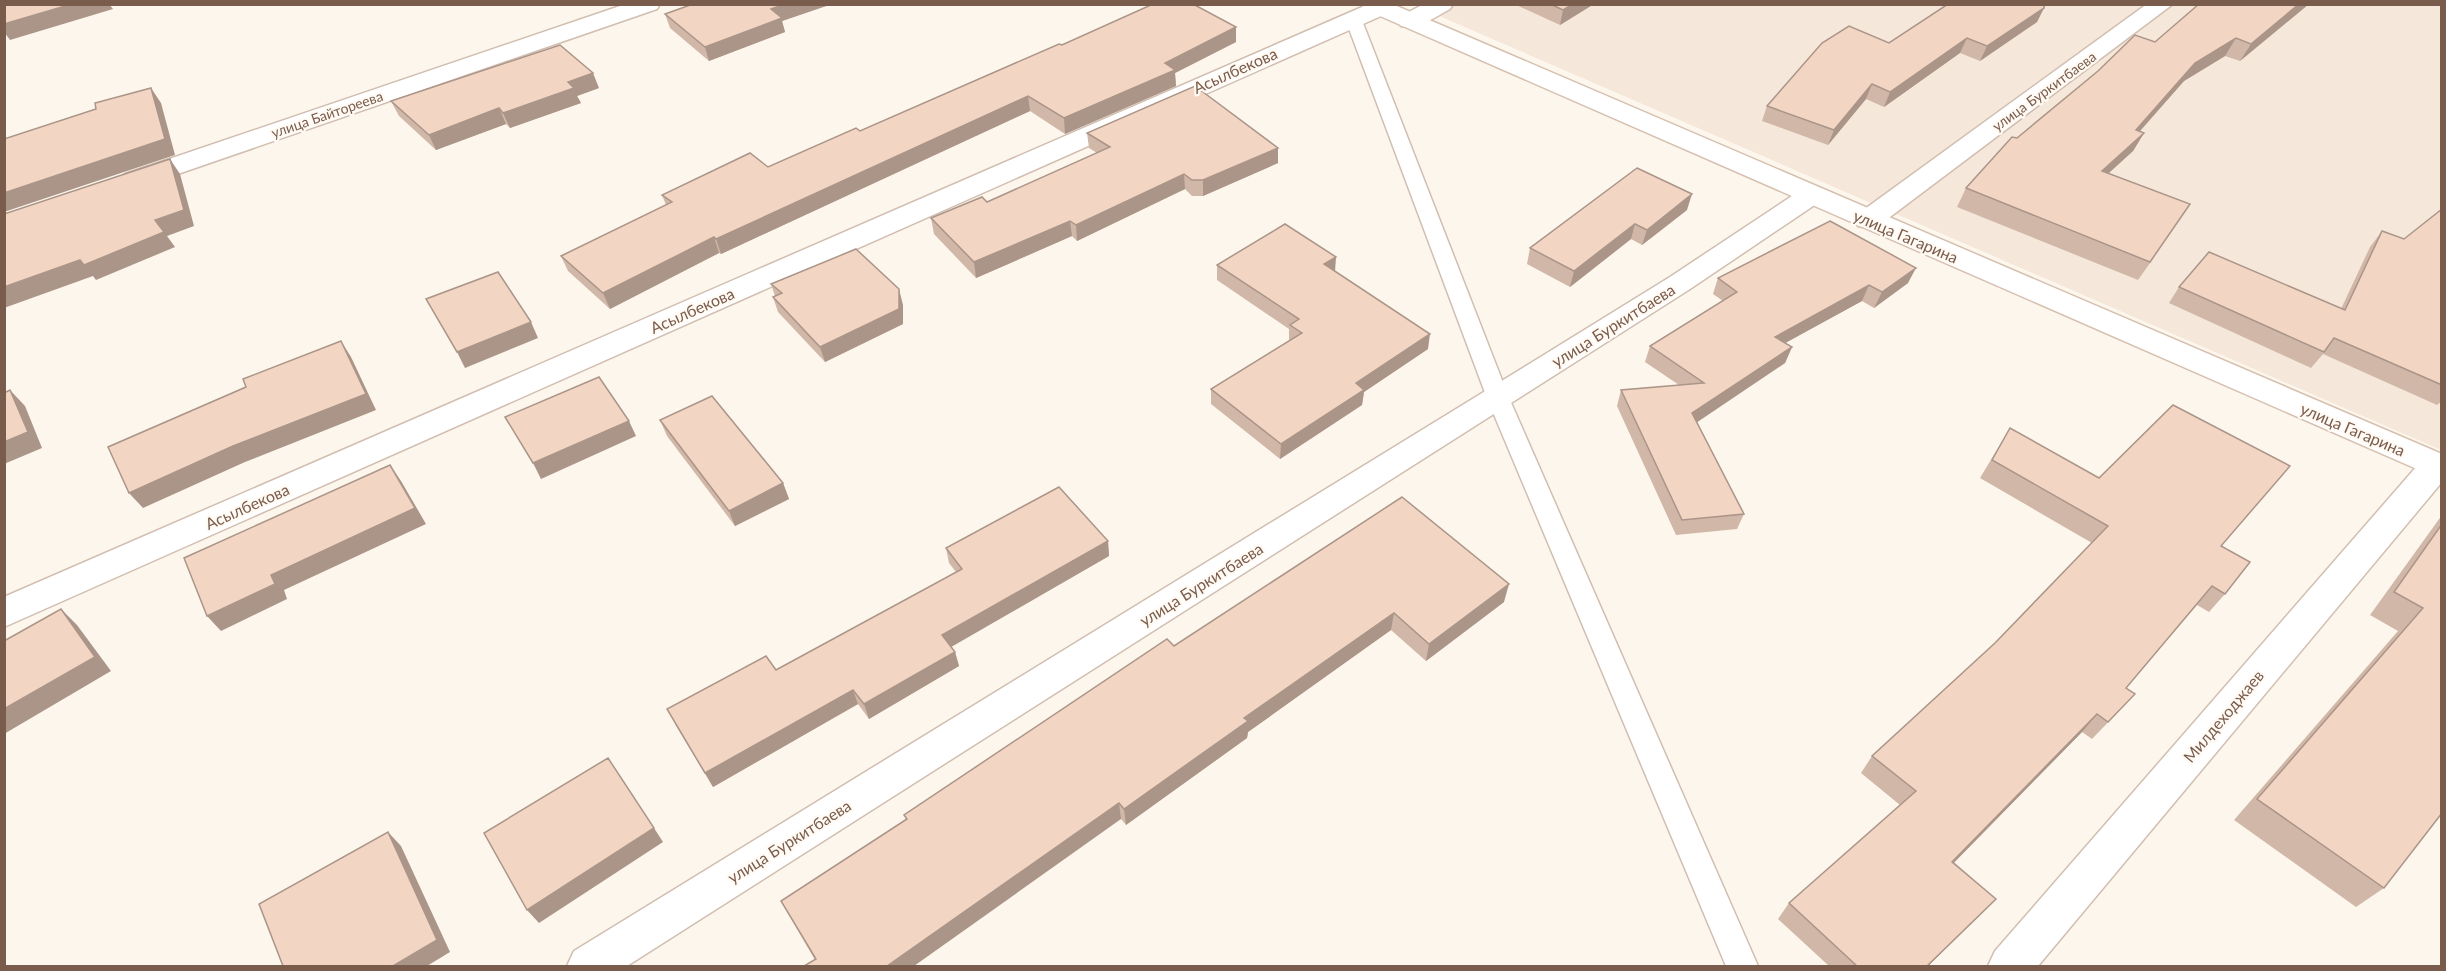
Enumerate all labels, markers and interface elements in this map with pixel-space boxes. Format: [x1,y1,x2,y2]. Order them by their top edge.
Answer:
street label: Асылбекова [1190,43,1280,97]
street label: улица Буркитбаева [1989,48,2099,134]
street label: улица Байтореева [269,87,385,141]
street label: улица Гагарина [1851,205,1961,267]
street label: улица Буркитбаева [1548,279,1678,371]
street label: Асылбекова [647,283,737,337]
street label: улица Гагарина [2298,398,2408,460]
street label: Асылбекова [202,479,292,533]
street label: улица Буркитбаева [1136,538,1266,630]
street label: Милдеходжаев [2179,666,2267,766]
street label: улица Буркитбаева [724,795,854,887]

